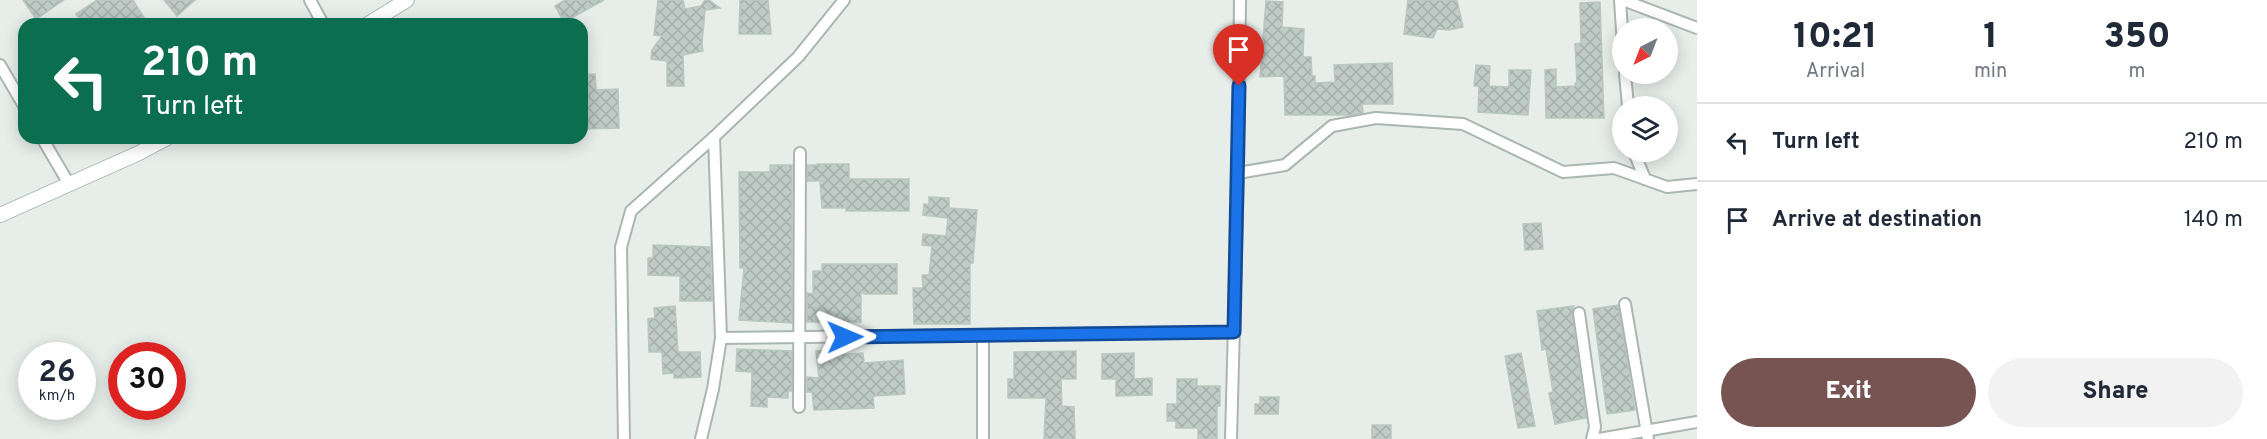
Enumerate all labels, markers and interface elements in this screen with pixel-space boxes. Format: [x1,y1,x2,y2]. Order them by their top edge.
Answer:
text: 10:21 [1793,15,1878,61]
text: 1 [1983,15,1998,61]
text: 350 [2103,15,2171,61]
north arrow [1612,18,1678,84]
map controls [1612,18,1678,162]
pin [1213,24,1264,86]
icon: arrive [1222,33,1255,66]
text: 210 m [141,38,258,91]
icon: left [42,42,120,120]
text: Arrival [1806,59,1865,85]
text: min [1974,59,2007,85]
text: m [2129,59,2146,85]
text: Turn left [141,90,243,124]
button: layers [1612,96,1678,162]
icon: left [1721,126,1754,159]
text: Turn left [1772,129,1860,156]
text: 210 m [2183,129,2243,156]
icon: arrive [1721,204,1754,237]
text: Arrive at destination [1772,207,1982,234]
text: 140 m [2184,207,2243,234]
position arrow [813,305,877,369]
speed limit sign: 30 [108,342,186,420]
text: 26 [39,355,75,392]
button: Exit [1721,358,1976,427]
button: Share [1988,358,2243,427]
text: km/h [39,387,75,406]

